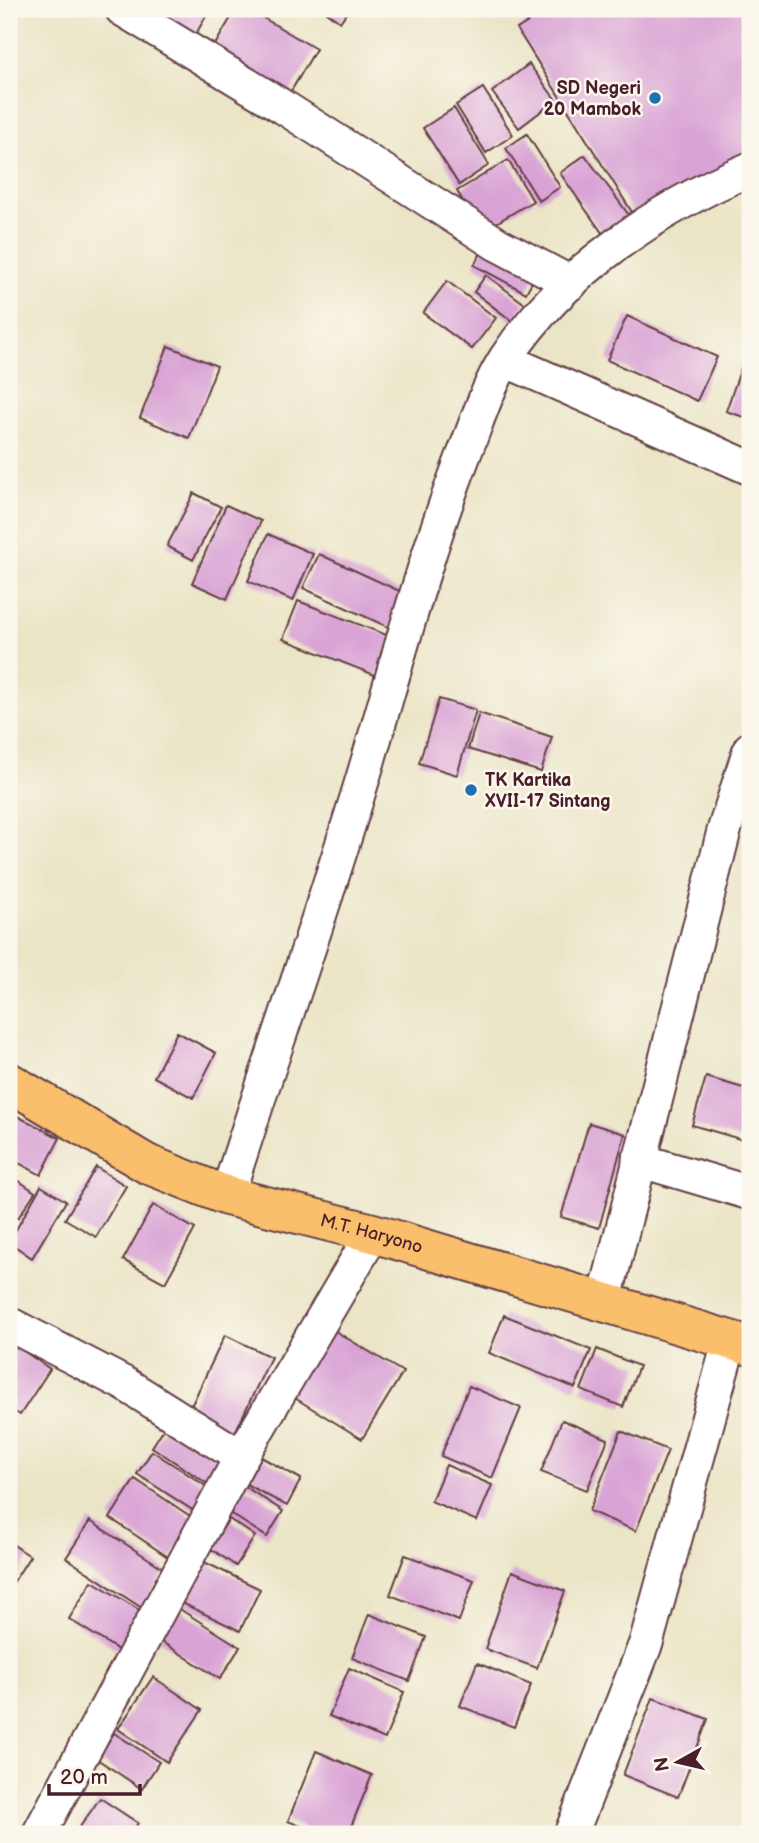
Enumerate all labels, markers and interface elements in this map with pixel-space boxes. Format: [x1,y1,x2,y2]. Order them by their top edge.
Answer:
place label: SD Negeri 20 Mambok [544,78,642,120]
marker: SD Negeri 20 Mambok [647,90,663,106]
place label: TK Kartika XVII-17 Sintang [485,770,610,812]
marker: TK Kartika XVII-17 Sintang [463,782,479,798]
street label: M.T. Haryono [318,1210,425,1258]
north arrow [644,1728,714,1798]
scale bar [49,1752,140,1796]
text: N [650,1755,675,1773]
text: 20 m [60,1765,108,1790]

